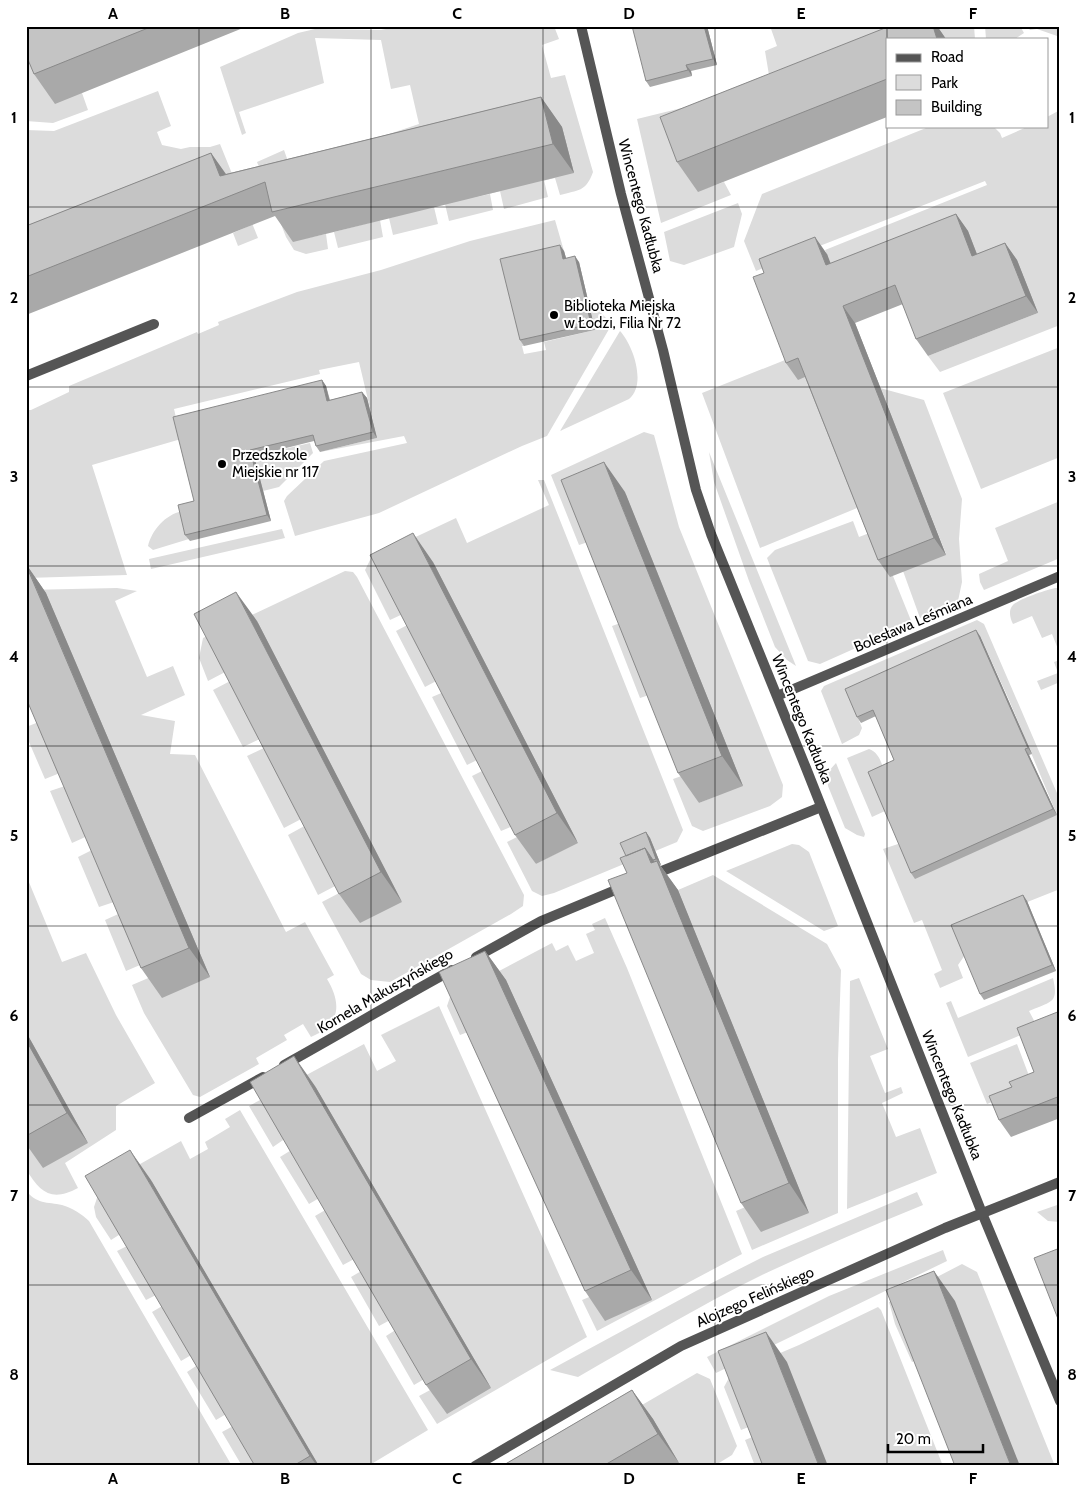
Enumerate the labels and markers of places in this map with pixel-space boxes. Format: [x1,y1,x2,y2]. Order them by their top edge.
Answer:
place label: Biblioteka Miejska w Łodzi, Filia Nr 72 [564,297,681,332]
marker: Biblioteka Miejska w Łodzi, Filia Nr 72 [548,309,560,321]
place label: Przedszkole Miejskie nr 117 [232,446,320,481]
marker: Przedszkole Miejskie nr 117 [216,458,228,470]

